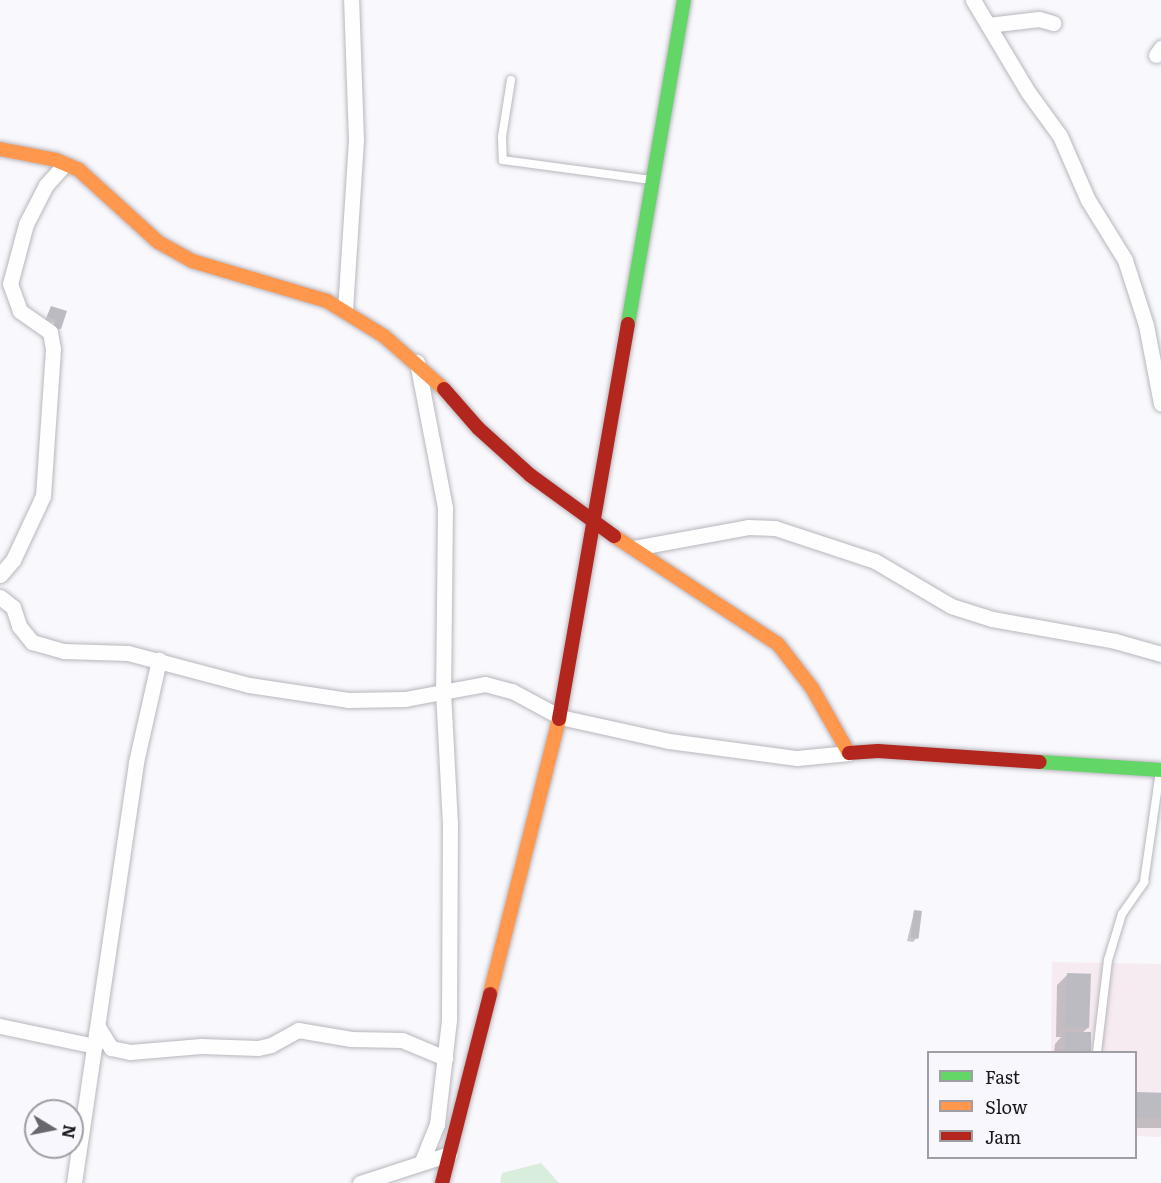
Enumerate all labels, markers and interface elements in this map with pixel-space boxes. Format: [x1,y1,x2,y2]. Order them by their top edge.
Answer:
legend [927,1051,1137,1159]
text: Fast [985,1063,1020,1090]
text: Slow [985,1093,1027,1120]
north arrow [24,1099,84,1159]
text: N [57,1123,83,1140]
text: Jam [985,1123,1021,1150]

